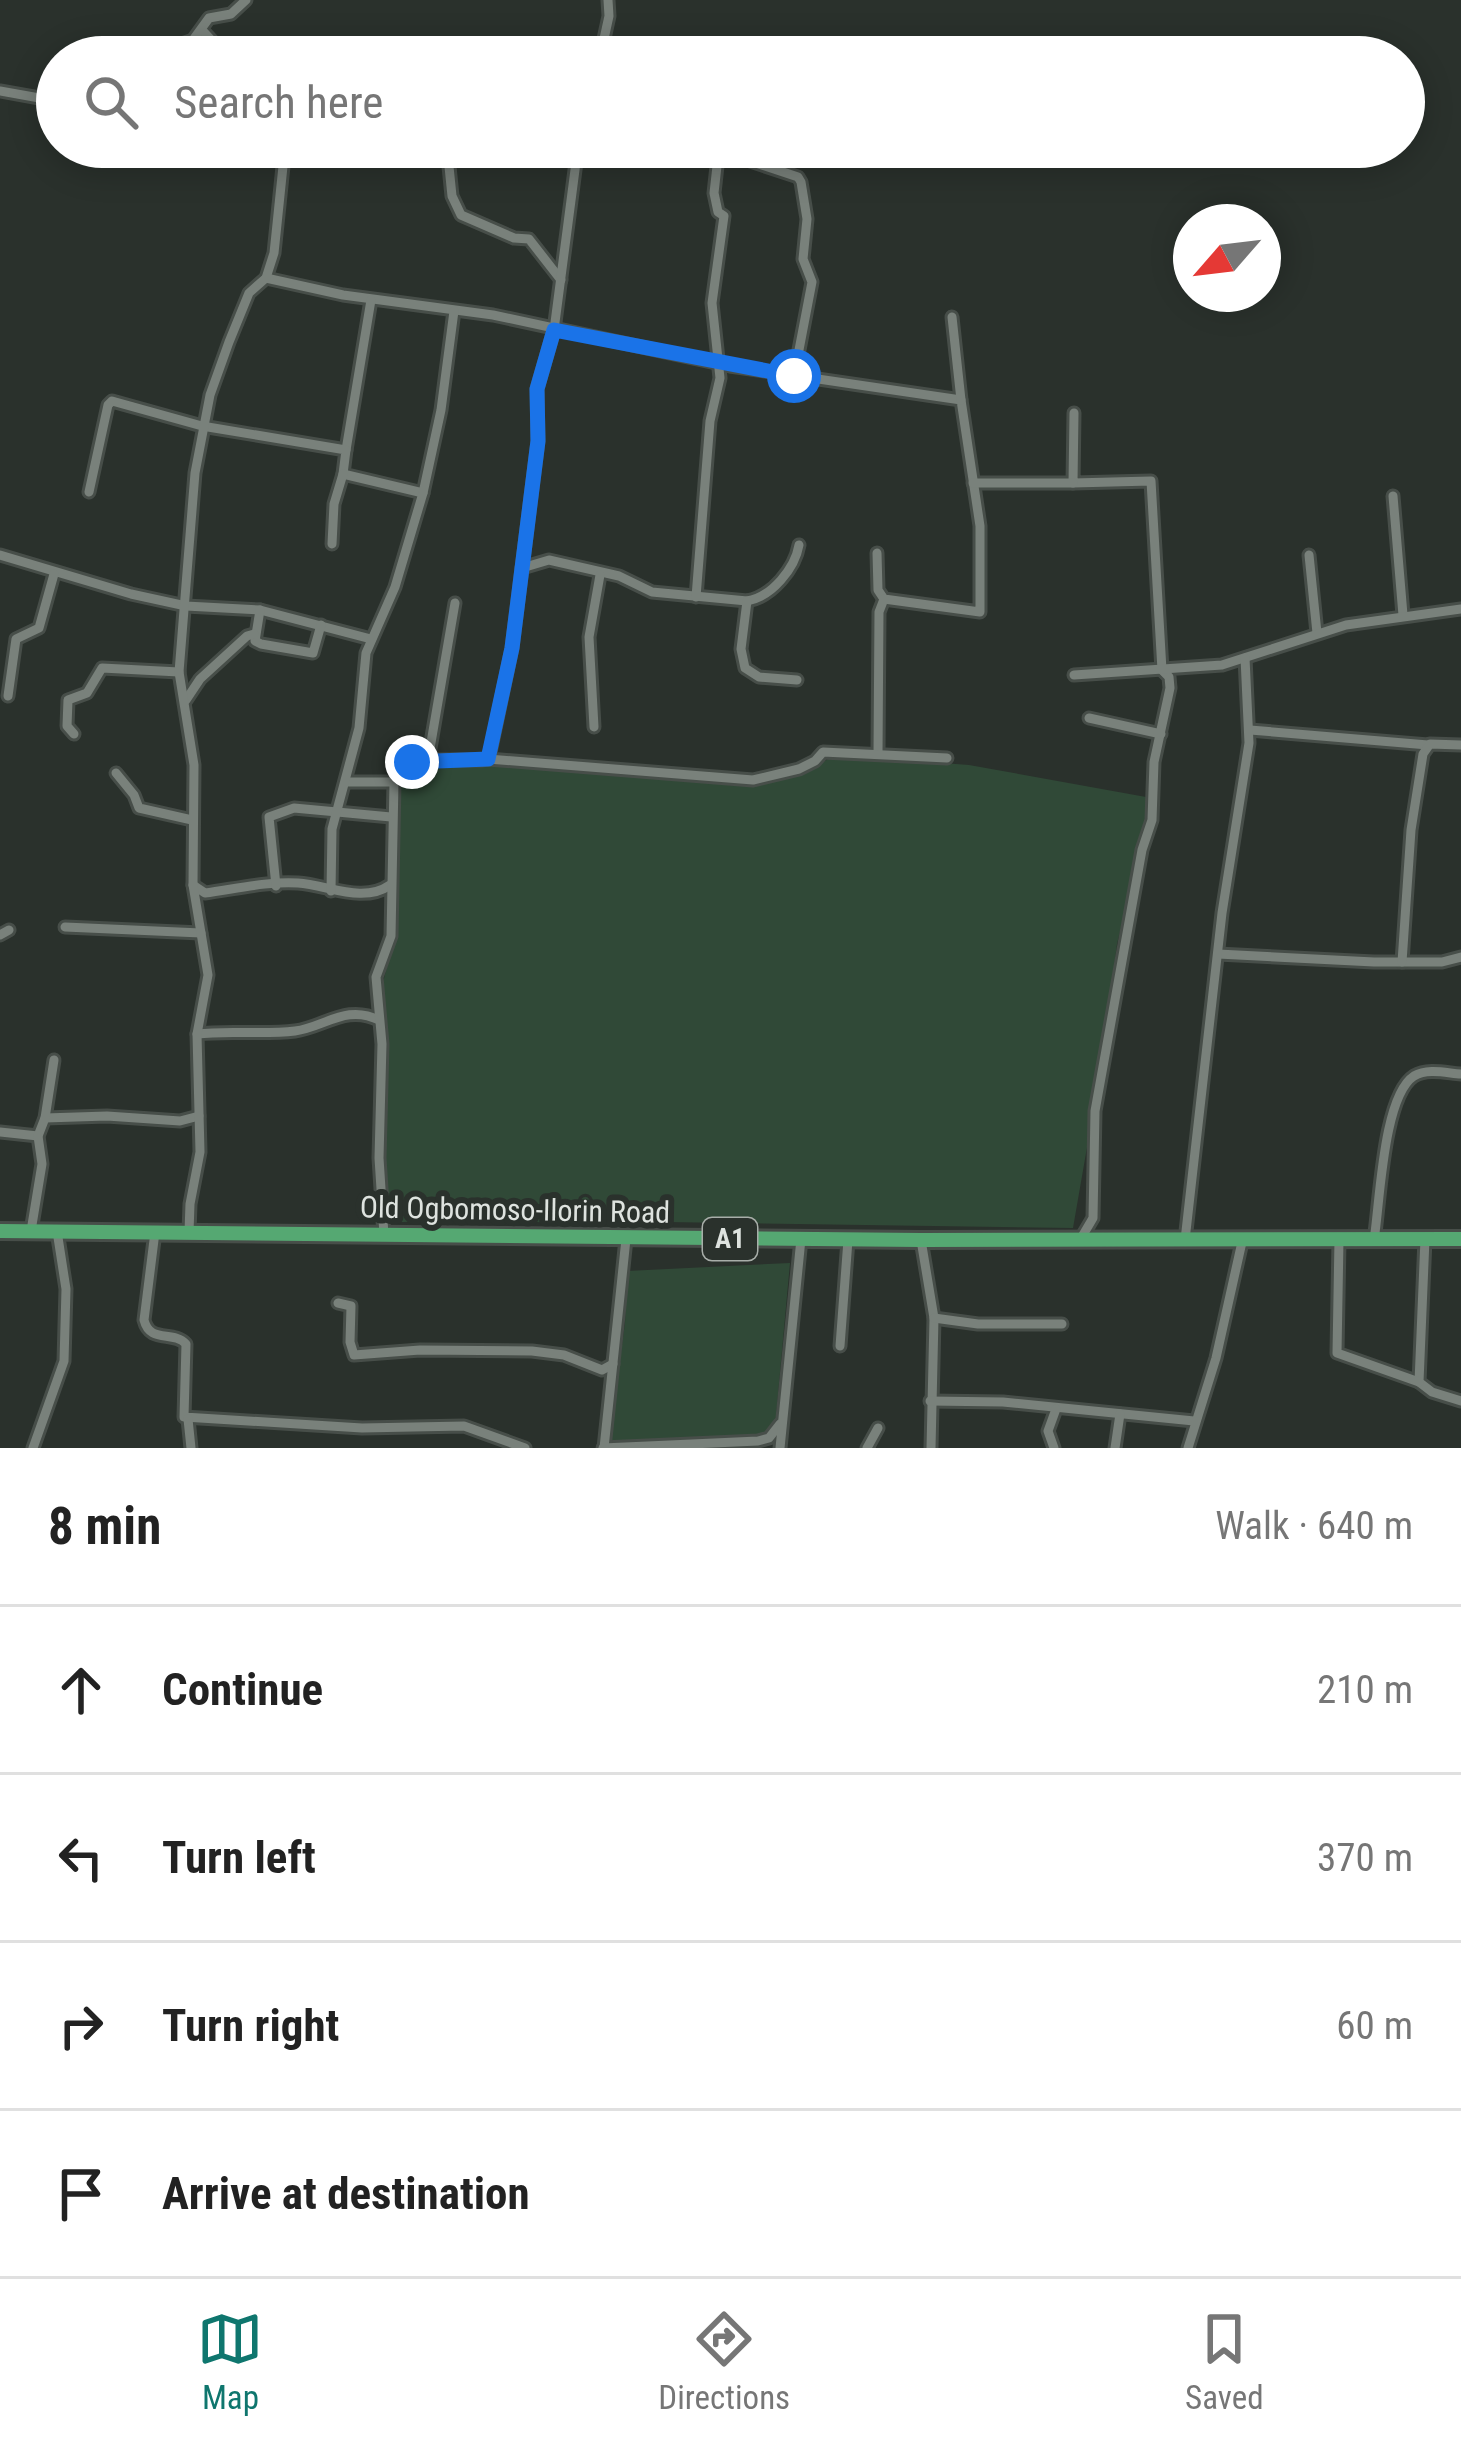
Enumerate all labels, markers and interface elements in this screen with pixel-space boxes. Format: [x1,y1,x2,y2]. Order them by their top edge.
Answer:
search box [36,36,1425,168]
icon: search [78,69,144,135]
text: Search here [174,76,383,129]
north arrow [1173,204,1281,312]
route start [767,349,821,403]
route end [385,735,439,789]
street label: Old Ogbomoso-Ilorin Road [360,1189,670,1230]
road number: A1 [703,1218,757,1260]
text: 8 min [48,1497,161,1556]
text: Walk · 640 m [1215,1503,1413,1549]
icon: ahead [48,1657,114,1723]
text: Continue [162,1663,323,1716]
text: 210 m [1317,1667,1413,1713]
icon: left [48,1825,114,1891]
text: Turn left [162,1831,316,1884]
text: 370 m [1317,1835,1413,1881]
icon: right [48,1993,114,2059]
text: Turn right [162,1999,339,2052]
text: 60 m [1336,2003,1413,2049]
icon: arrive [48,2161,114,2227]
text: Arrive at destination [162,2167,530,2220]
tab: Map [197,2306,263,2417]
tab: Directions [658,2306,790,2417]
tab: Saved [1185,2306,1264,2417]

